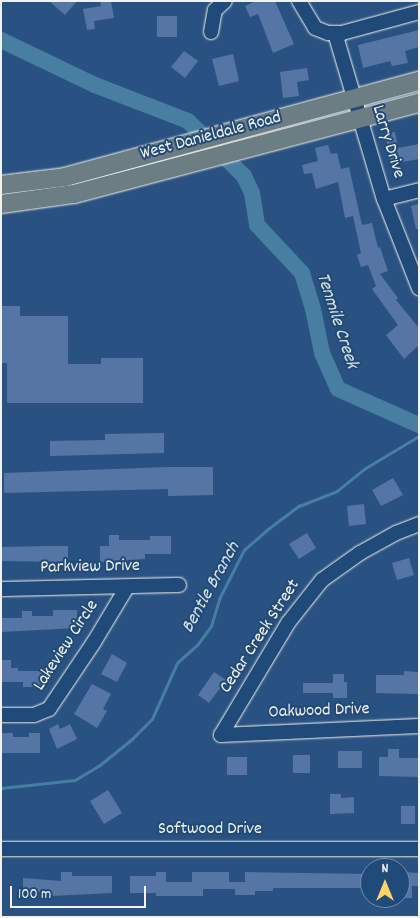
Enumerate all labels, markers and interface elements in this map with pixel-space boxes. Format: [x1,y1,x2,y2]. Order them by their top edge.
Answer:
street label: Larry Drive [366,103,408,181]
street label: West Danieldale Road [138,108,284,166]
water label: Tenmile Creek [310,270,362,372]
water label: Bentle Branch [178,539,246,637]
street label: Parkview Drive [40,556,140,580]
street label: Cedar Creek Street [216,576,306,698]
street label: Lakeview Circle [30,597,104,695]
street label: Oakwood Drive [268,699,370,725]
street label: Softwood Drive [158,819,262,841]
north arrow [360,858,410,908]
text: N [382,859,388,879]
scale bar [12,876,149,908]
text: 100 m [18,884,51,906]

